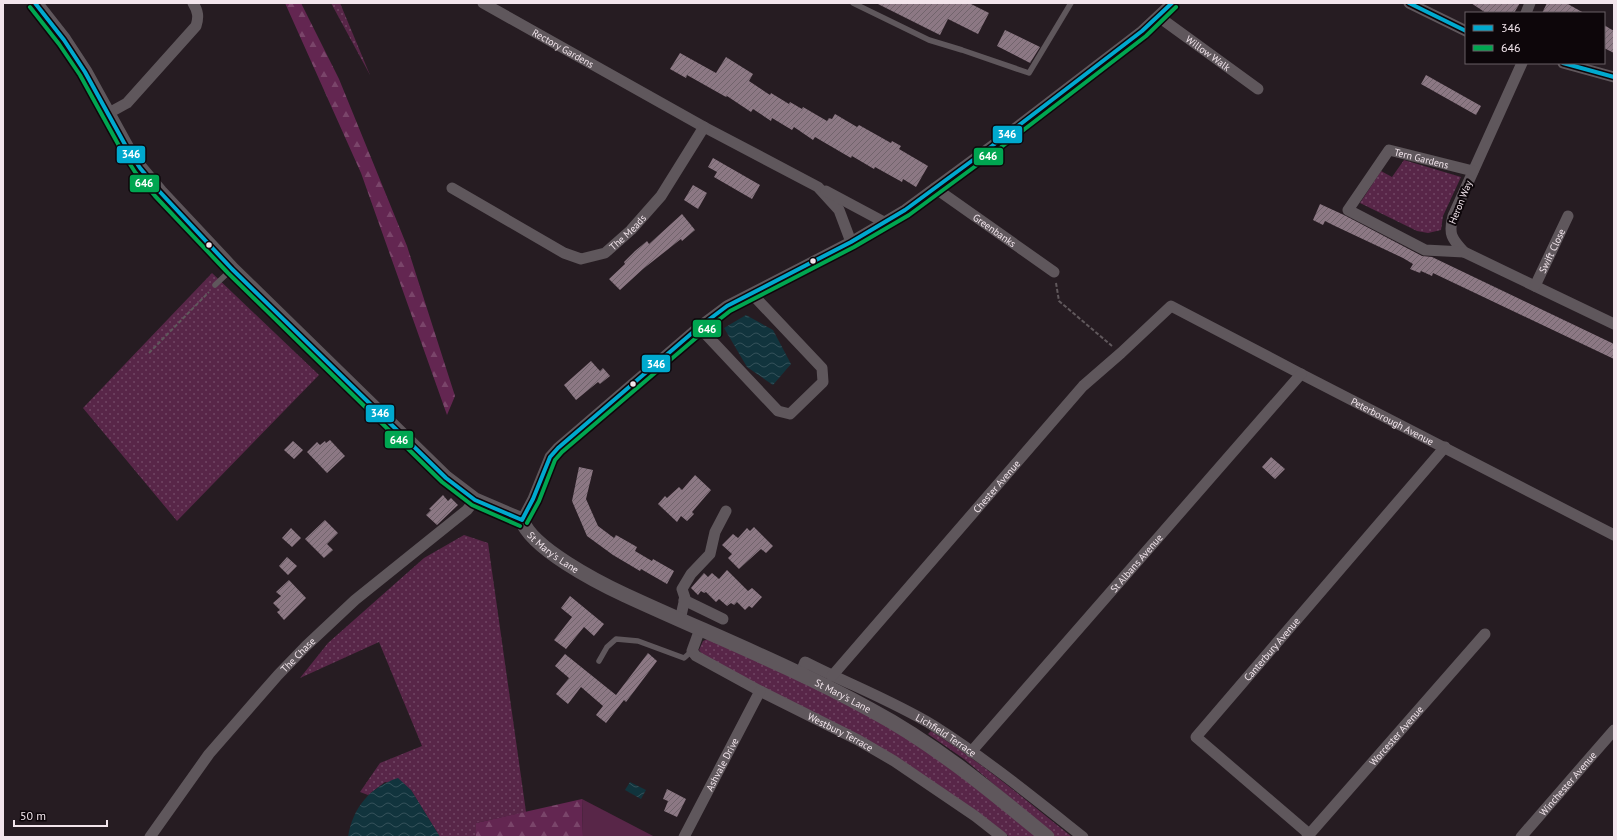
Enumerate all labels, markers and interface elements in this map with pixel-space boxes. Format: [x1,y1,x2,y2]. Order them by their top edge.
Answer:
legend [1465,12,1605,64]
text: 346 [1501,20,1521,35]
street label: Rectory Gardens [530,26,596,71]
street label: Willow Walk [1183,33,1233,74]
text: 646 [1501,40,1521,55]
line badge: 346 [992,125,1023,144]
text: 346 [998,127,1016,141]
line badge: 346 [116,145,146,164]
street label: Tern Gardens [1393,146,1450,172]
text: 346 [122,147,140,161]
line badge: 646 [973,147,1004,166]
text: 646 [979,149,997,163]
line badge: 646 [129,174,160,193]
text: 646 [135,176,153,190]
street label: Heron Way [1446,178,1475,226]
street label: Greenbanks [970,211,1019,250]
street label: The Meads [607,212,649,253]
street label: Swift Close [1536,227,1568,275]
unlabelled marker [204,240,214,250]
unlabelled marker [808,256,818,266]
line badge: 646 [692,319,722,338]
text: 646 [698,322,716,336]
line badge: 346 [641,354,671,373]
text: 346 [647,357,665,371]
unlabelled marker [628,379,638,389]
street label: Peterborough Avenue [1349,395,1436,448]
line badge: 346 [365,404,395,423]
text: 346 [371,406,389,420]
line badge: 646 [384,430,414,449]
text: 646 [390,433,408,447]
street label: Chester Avenue [970,457,1023,516]
street label: St Mary's Lane [524,529,581,576]
street label: St Albans Avenue [1107,531,1166,595]
street label: Canterbury Avenue [1241,615,1303,684]
street label: The Chase [278,635,318,675]
street label: St Mary's Lane [813,676,873,716]
street label: Worcester Avenue [1367,703,1426,769]
street label: Westbury Terrace [805,710,875,754]
street label: Lichfield Terrace [913,711,979,760]
street label: Ashvale Drive [703,736,742,793]
street label: Winchester Avenue [1536,749,1599,819]
scale bar [14,802,107,828]
text: 50 m [20,808,46,823]

